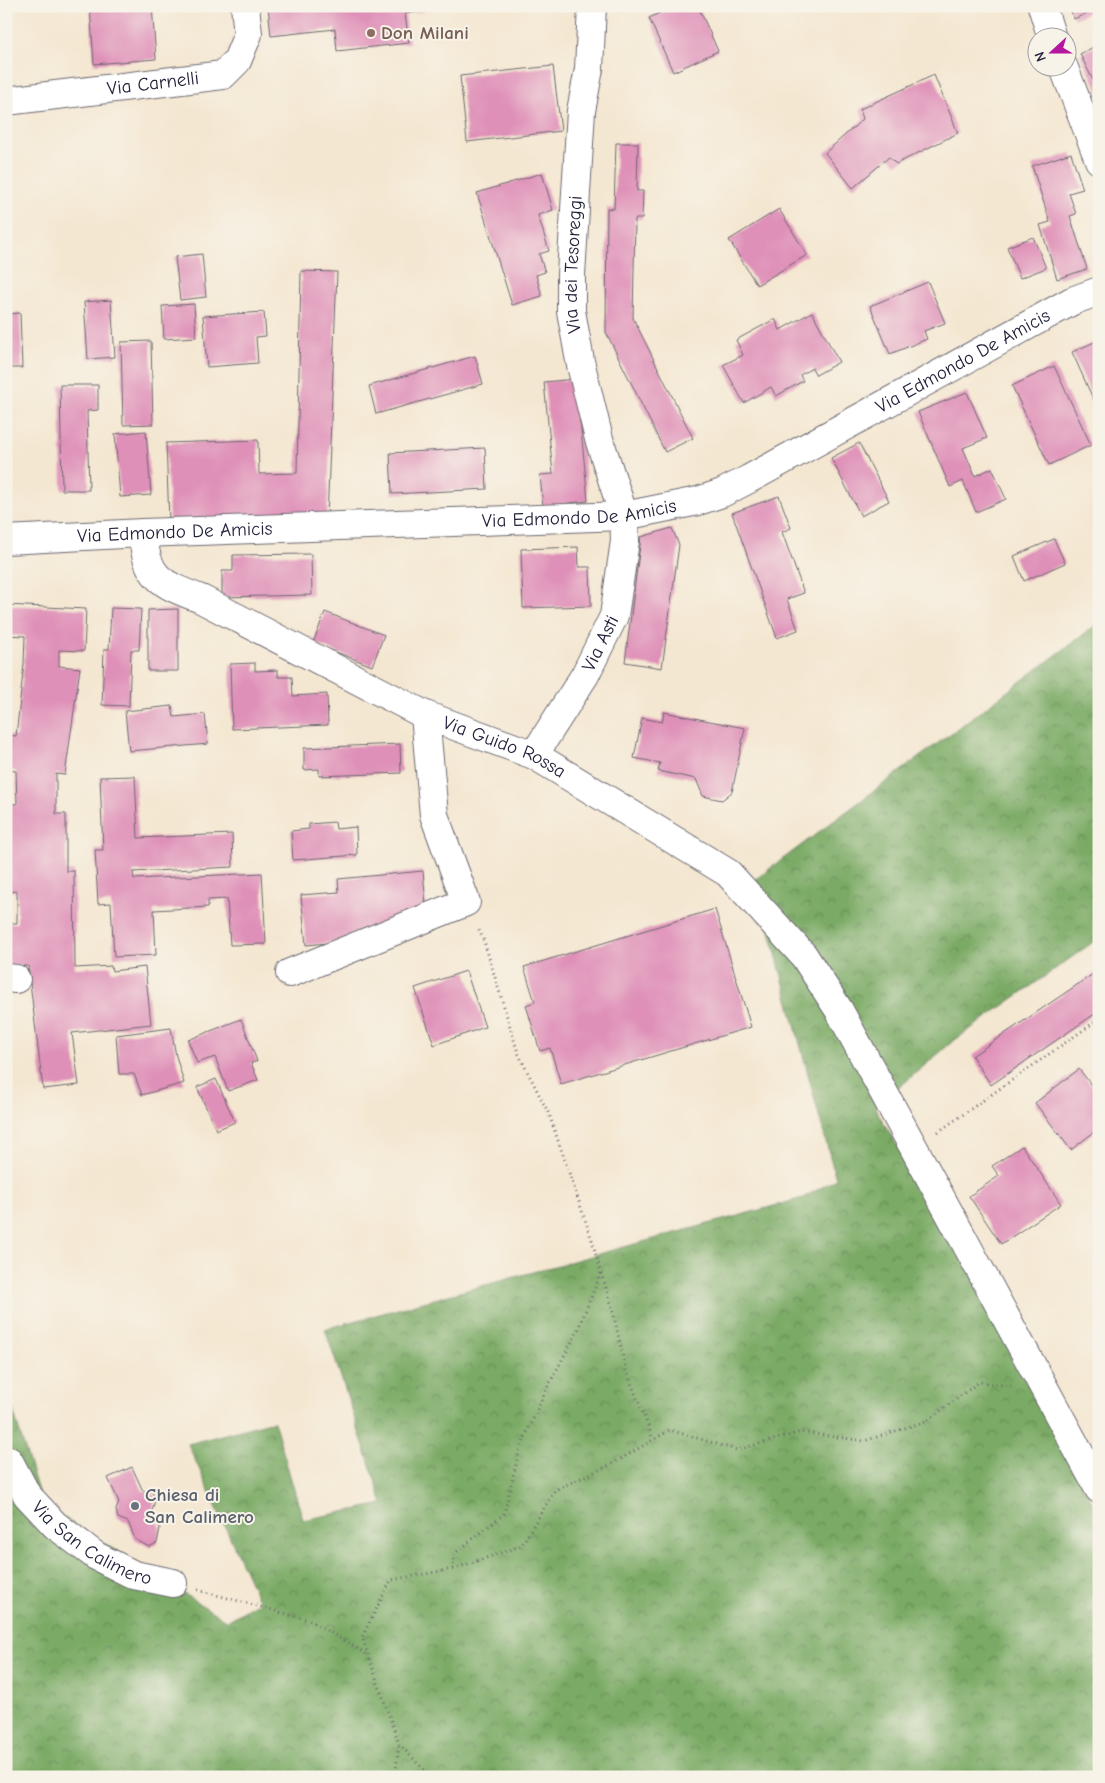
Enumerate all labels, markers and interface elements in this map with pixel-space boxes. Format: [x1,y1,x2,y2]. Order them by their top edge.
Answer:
place label: Don Milani [381,22,469,44]
marker: Don Milani [365,27,377,39]
north arrow [1028,28,1078,78]
text: N [1031,49,1050,64]
street label: Via Carnelli [106,67,200,100]
street label: Via dei Tesoreggi [560,195,587,335]
street label: Via Edmondo De Amicis [872,304,1054,418]
street label: Via Edmondo De Amicis [482,495,678,532]
street label: Via Edmondo De Amicis [77,517,273,547]
street label: Via Asti [578,612,623,675]
street label: Via Guido Rossa [440,712,570,783]
place label: Chiesa di San Calimero [145,1484,254,1528]
street label: Via San Calimero [27,1496,153,1589]
marker: Chiesa di San Calimero [129,1500,141,1512]

